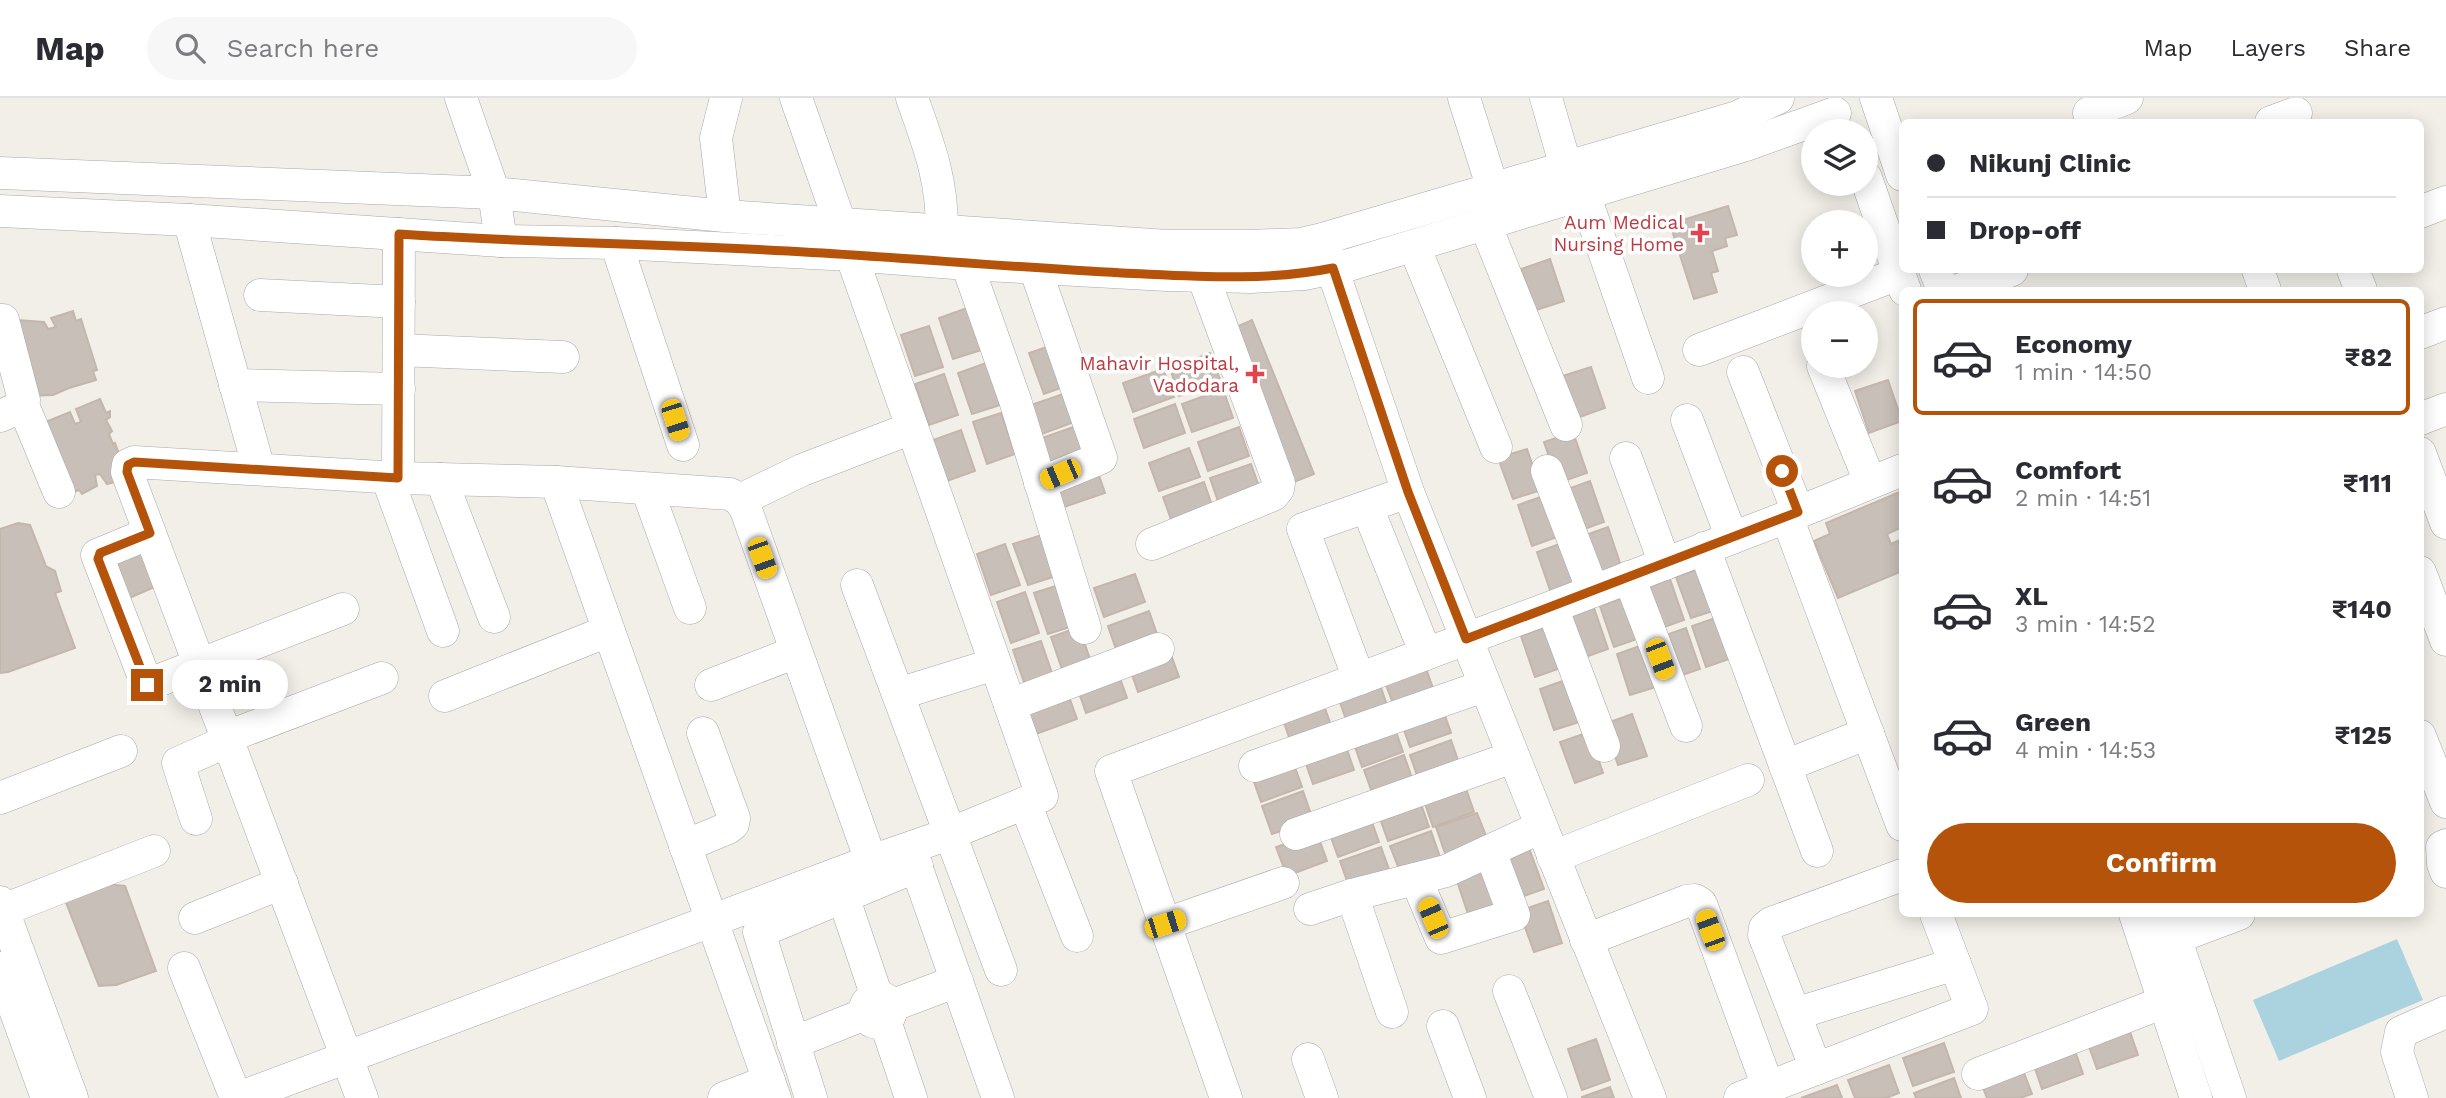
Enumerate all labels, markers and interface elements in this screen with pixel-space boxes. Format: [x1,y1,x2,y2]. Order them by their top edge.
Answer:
search box [147,17,637,80]
text: Map [35,29,105,68]
icon: search [171,29,209,67]
text: Search here [227,33,379,63]
text: Map [2144,34,2192,62]
text: Layers [2230,34,2306,62]
text: Share [2344,34,2411,62]
map controls [1801,119,1878,378]
button: layers [1801,119,1878,196]
text: Nikunj Clinic [1969,148,2131,178]
button: + [1801,210,1878,287]
place label: Aum Medical Nursing Home [1553,211,1684,256]
text: Drop-off [1969,215,2081,245]
marker: Aum Medical Nursing Home [1690,223,1710,243]
button: − [1801,301,1878,378]
icon: car [1931,326,1994,389]
text: Economy [2015,329,2132,359]
text: ₹82 [2345,342,2392,372]
place label: Mahavir Hospital, Vadodara [1079,352,1239,397]
text: 1 min · 14:50 [2015,359,2152,386]
marker: Mahavir Hospital, Vadodara [1245,364,1265,384]
car [659,397,692,443]
icon: car [1931,452,1994,515]
route start [1766,455,1798,487]
text: Comfort [2015,455,2121,485]
car [1037,456,1084,492]
text: ₹111 [2343,468,2392,498]
text: 2 min · 14:51 [2015,485,2151,512]
car [745,535,780,581]
icon: car [1931,578,1994,641]
text: XL [2015,581,2048,611]
text: ₹140 [2332,594,2392,624]
text: 3 min · 14:52 [2015,611,2156,638]
car [1643,636,1678,682]
callout: 2 min [172,660,287,710]
route end [131,669,163,701]
text: 2 min [199,671,261,698]
icon: car [1931,704,1994,767]
text: Green [2015,707,2091,737]
text: ₹125 [2335,720,2392,750]
text: 4 min · 14:53 [2015,737,2156,764]
button: Confirm [1927,823,2396,903]
car [1416,895,1451,941]
car [1693,907,1728,953]
car [1142,908,1189,940]

